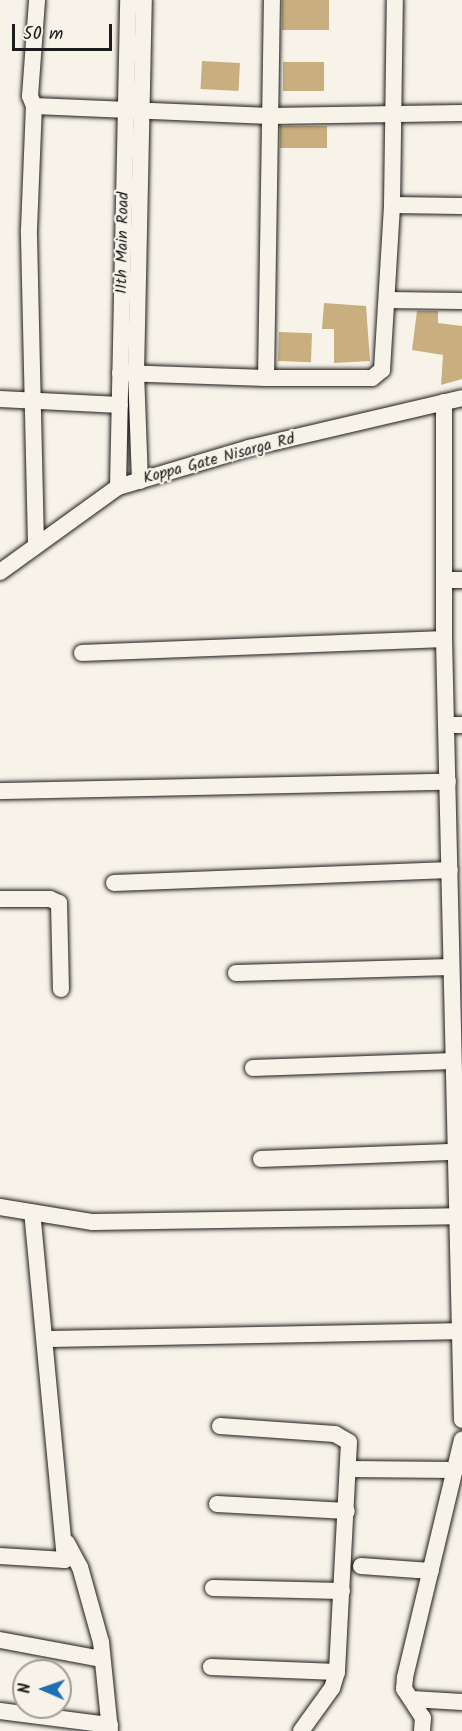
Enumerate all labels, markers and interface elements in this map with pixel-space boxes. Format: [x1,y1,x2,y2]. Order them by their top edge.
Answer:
scale bar [15,12,116,50]
text: 50 m [23,20,63,49]
street label: 11th Main Road [113,192,133,294]
street label: Koppa Gate Nisarga Rd [141,430,297,488]
north arrow [12,1659,72,1719]
text: N [13,1683,38,1694]

